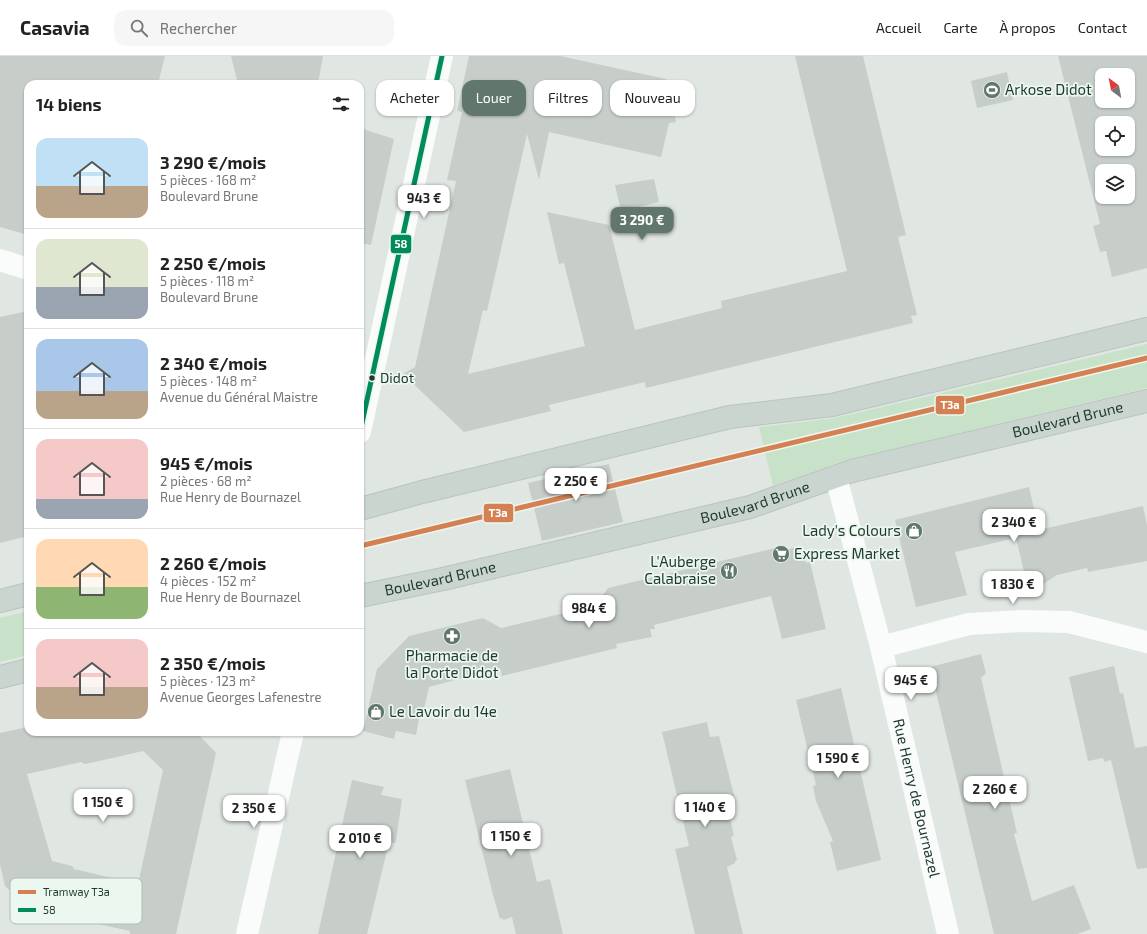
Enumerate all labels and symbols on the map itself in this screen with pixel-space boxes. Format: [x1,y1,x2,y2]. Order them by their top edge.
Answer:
north arrow [1095,68,1135,108]
sports icon: Arkose Didot [982,80,1002,100]
place label: Arkose Didot [1005,80,1092,98]
pin: 943 € [396,185,452,219]
pin: 3 290 € [605,207,679,241]
line badge: 58 [390,234,412,254]
text: 58 [395,237,408,250]
place label: Didot [380,369,414,386]
marker: Didot [367,373,377,383]
line badge: T3a [935,395,965,415]
street label: Boulevard Brune [1010,397,1125,441]
text: T3a [940,398,960,411]
pin: 2 250 € [539,468,613,502]
street label: Boulevard Brune [698,477,812,526]
line badge: T3a [483,503,514,523]
text: T3a [488,506,508,519]
pin: 2 340 € [977,509,1051,543]
place label: Lady's Colours [802,521,901,539]
shop icon: Lady's Colours [904,521,924,541]
supermarket icon: Express Market [771,544,791,564]
place label: Express Market [794,544,900,562]
place label: L'Auberge Calabraise [644,552,716,587]
street label: Boulevard Brune [383,557,497,599]
restaurant icon: L'Auberge Calabraise [719,561,739,581]
pin: 1 830 € [976,571,1050,605]
pin: 984 € [561,595,617,629]
pharmacy icon: Pharmacie de la Porte Didot [442,626,462,646]
place label: Pharmacie de la Porte Didot [406,646,499,681]
pin: 945 € [883,667,939,701]
shop icon: Le Lavoir du 14e [366,702,386,722]
place label: Le Lavoir du 14e [389,702,497,720]
street label: Rue Henry de Bournazel [890,717,945,880]
pin: 1 590 € [801,745,875,779]
pin: 2 260 € [958,776,1032,810]
pin: 1 150 € [66,789,140,823]
pin: 1 140 € [668,794,742,828]
pin: 2 350 € [217,795,291,829]
pin: 1 150 € [474,823,548,857]
pin: 2 010 € [323,825,397,859]
legend [10,878,142,924]
text: Tramway T3a [43,885,110,898]
text: 58 [43,903,56,916]

